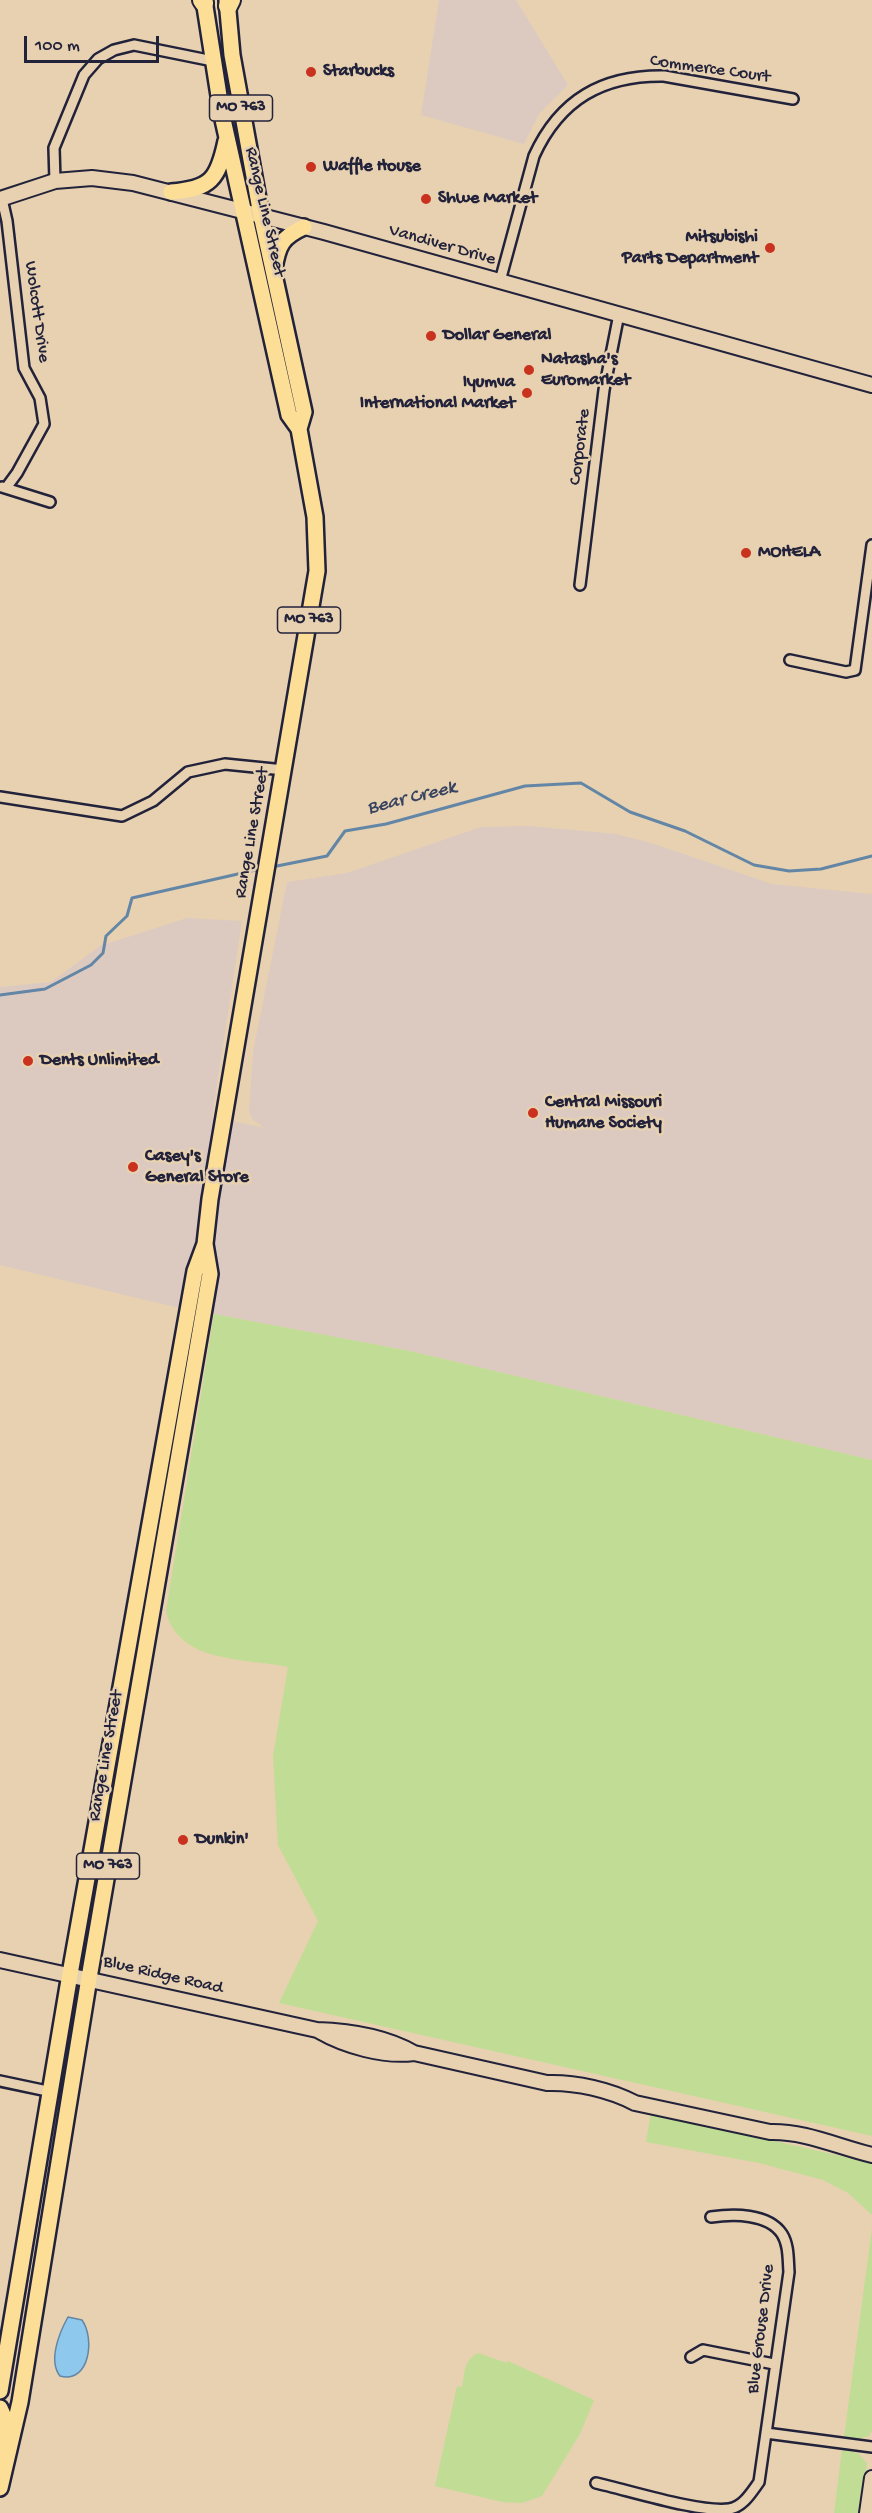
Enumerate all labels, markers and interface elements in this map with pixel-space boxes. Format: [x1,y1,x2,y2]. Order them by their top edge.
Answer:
scale bar [27,24,162,62]
text: 100 m [35,36,80,57]
street label: Commerce Court [648,51,772,89]
place label: Starbucks [323,61,394,83]
marker: Starbucks [304,65,318,79]
road number: MO 763 [210,95,272,121]
street label: Range Line Street [239,145,289,279]
place label: Waffle House [323,156,421,178]
marker: Waffle House [304,160,318,174]
place label: Shwe Market [438,188,537,210]
marker: Shwe Market [419,192,433,206]
street label: Vandiver Drive [386,220,498,272]
place label: Mitsubishi Parts Department [622,227,758,270]
marker: Mitsubishi Parts Department [763,241,777,255]
street label: Wolcott Drive [18,260,54,364]
place label: Dollar General [443,325,551,347]
marker: Dollar General [424,329,438,343]
place label: Natasha's Euromarket [541,349,630,392]
marker: Natasha's Euromarket [522,363,536,377]
place label: Iyumva International Market [360,372,515,415]
marker: Iyumva International Market [520,386,534,400]
street label: Corporate [566,408,596,486]
place label: MOHELA [758,542,820,564]
marker: MOHELA [739,546,753,560]
road number: MO 763 [278,607,340,633]
street label: Range Line Street [231,766,275,900]
water label: Bear Creek [365,776,459,822]
place label: Dents Unlimited [40,1050,158,1072]
marker: Dents Unlimited [21,1054,35,1068]
place label: Central Missouri Humane Society [545,1092,662,1134]
marker: Central Missouri Humane Society [526,1106,540,1120]
place label: Casey's General Store [145,1146,249,1188]
marker: Casey's General Store [126,1160,140,1174]
street label: Range Line Street [85,1689,129,1823]
place label: Dunkin' [195,1829,249,1851]
marker: Dunkin' [176,1833,190,1847]
road number: MO 763 [76,1853,140,1879]
street label: Blue Ridge Road [101,1952,225,2000]
street label: Blue Grouse Drive [743,2263,781,2395]

